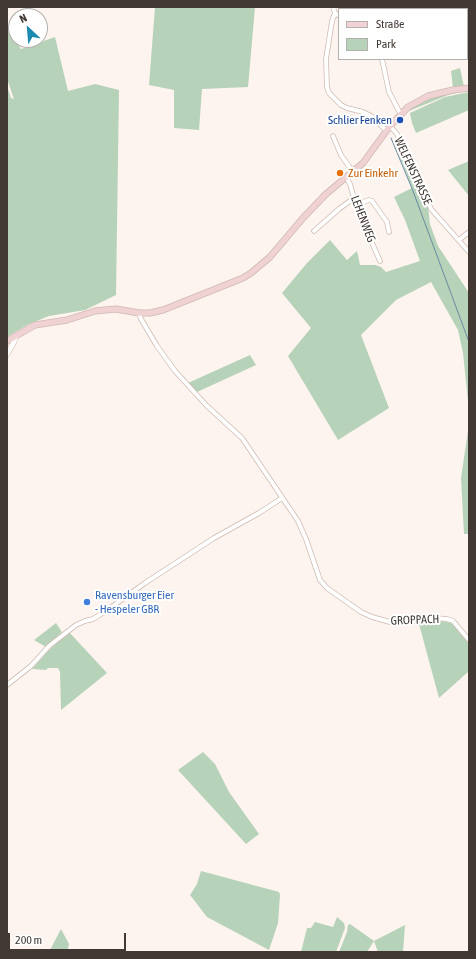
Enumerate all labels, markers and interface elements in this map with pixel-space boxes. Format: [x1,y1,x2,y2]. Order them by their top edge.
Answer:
north arrow [8,8,48,48]
legend [338,8,468,60]
text: N [18,11,29,25]
text: Straße [376,17,404,31]
text: Park [376,37,396,51]
place label: Schlier Fenken [328,113,392,127]
marker: Schlier Fenken [395,115,405,125]
street label: WELFENSTRASSE [391,135,435,207]
place label: Zur Einkehr [348,166,398,180]
marker: Zur Einkehr [335,168,345,178]
street label: LEHENWEG [347,194,379,244]
place label: Ravensburger Eier - Hespeler GBR [95,588,174,616]
marker: Ravensburger Eier - Hespeler GBR [82,597,92,607]
street label: GROPPACH [390,612,440,628]
scale bar [10,925,128,951]
text: 200 m [15,933,42,947]

